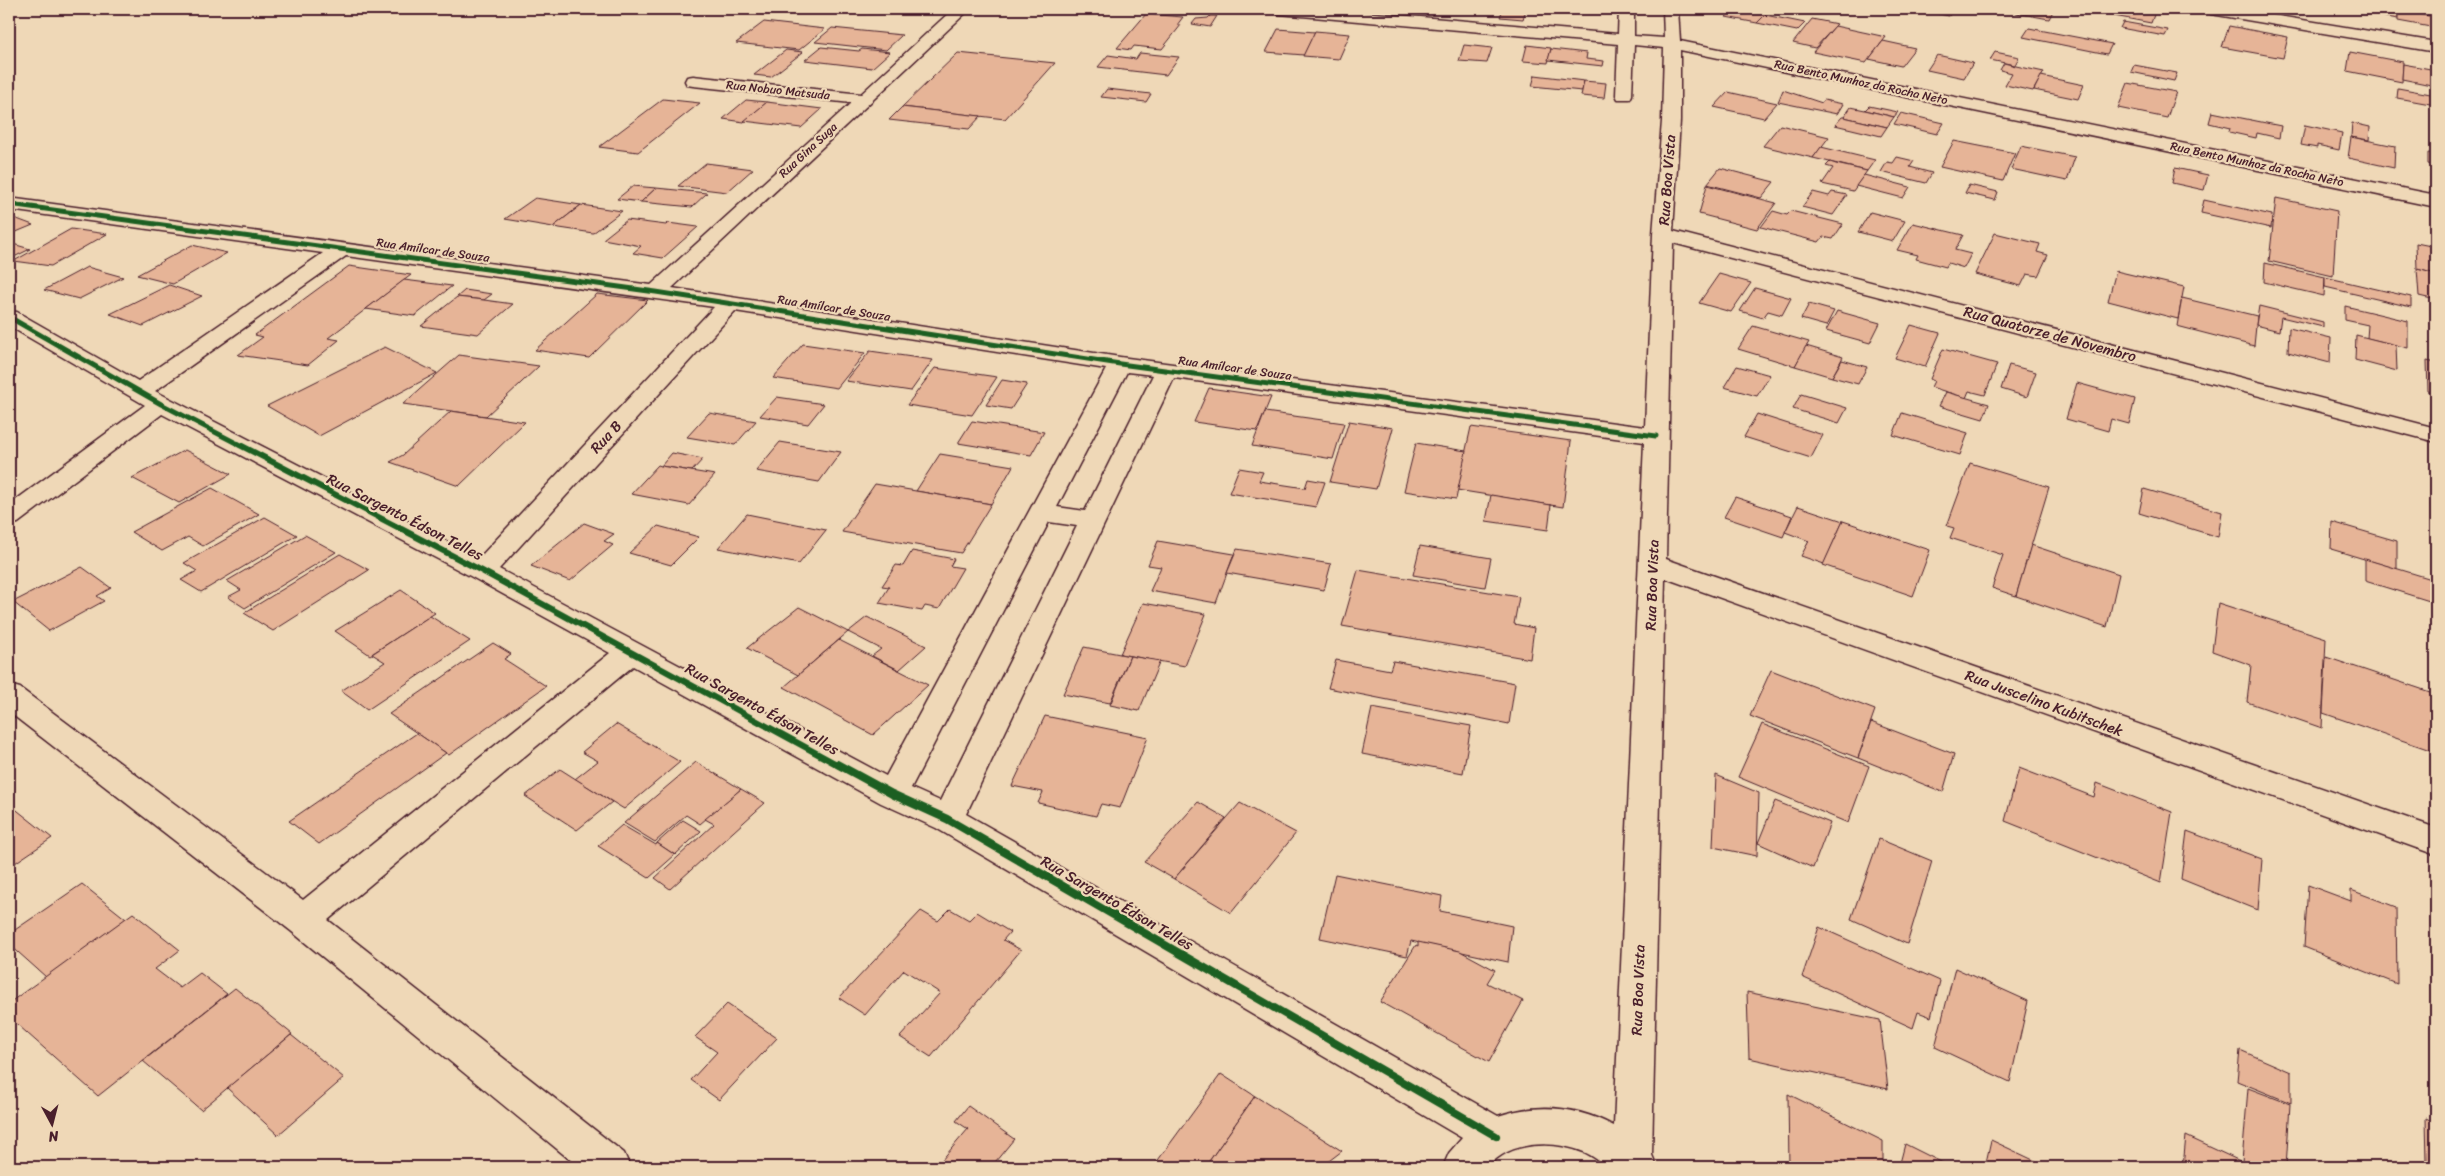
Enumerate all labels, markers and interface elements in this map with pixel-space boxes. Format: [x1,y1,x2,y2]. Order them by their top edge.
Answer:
street label: Rua Bento Munhoz da Rocha Neto [1772,53,1950,111]
street label: Rua Nobuo Matsuda [725,74,832,106]
street label: Rua Gina Suga [773,117,843,183]
street label: Rua Boa Vista [1651,133,1683,226]
street label: Rua Bento Munhoz da Rocha Neto [2168,135,2346,193]
street label: Rua Amílcar de Souza [375,231,492,269]
street label: Rua Amílcar de Souza [776,288,893,328]
street label: Rua Quatorze de Novembro [1961,298,2140,370]
street label: Rua Amílcar de Souza [1177,349,1294,387]
street label: Rua B [583,414,629,460]
street label: Rua Sargento Édson Telles [322,466,488,568]
street label: Rua Boa Vista [1637,539,1667,631]
street label: Rua Sargento Édson Telles [680,656,844,762]
street label: Rua Juscelino Kubitschek [1961,662,2128,744]
street label: Rua Sargento Édson Telles [1036,849,1198,958]
street label: Rua Boa Vista [1623,944,1653,1036]
north arrow [28,1098,78,1148]
text: N [47,1123,61,1149]

